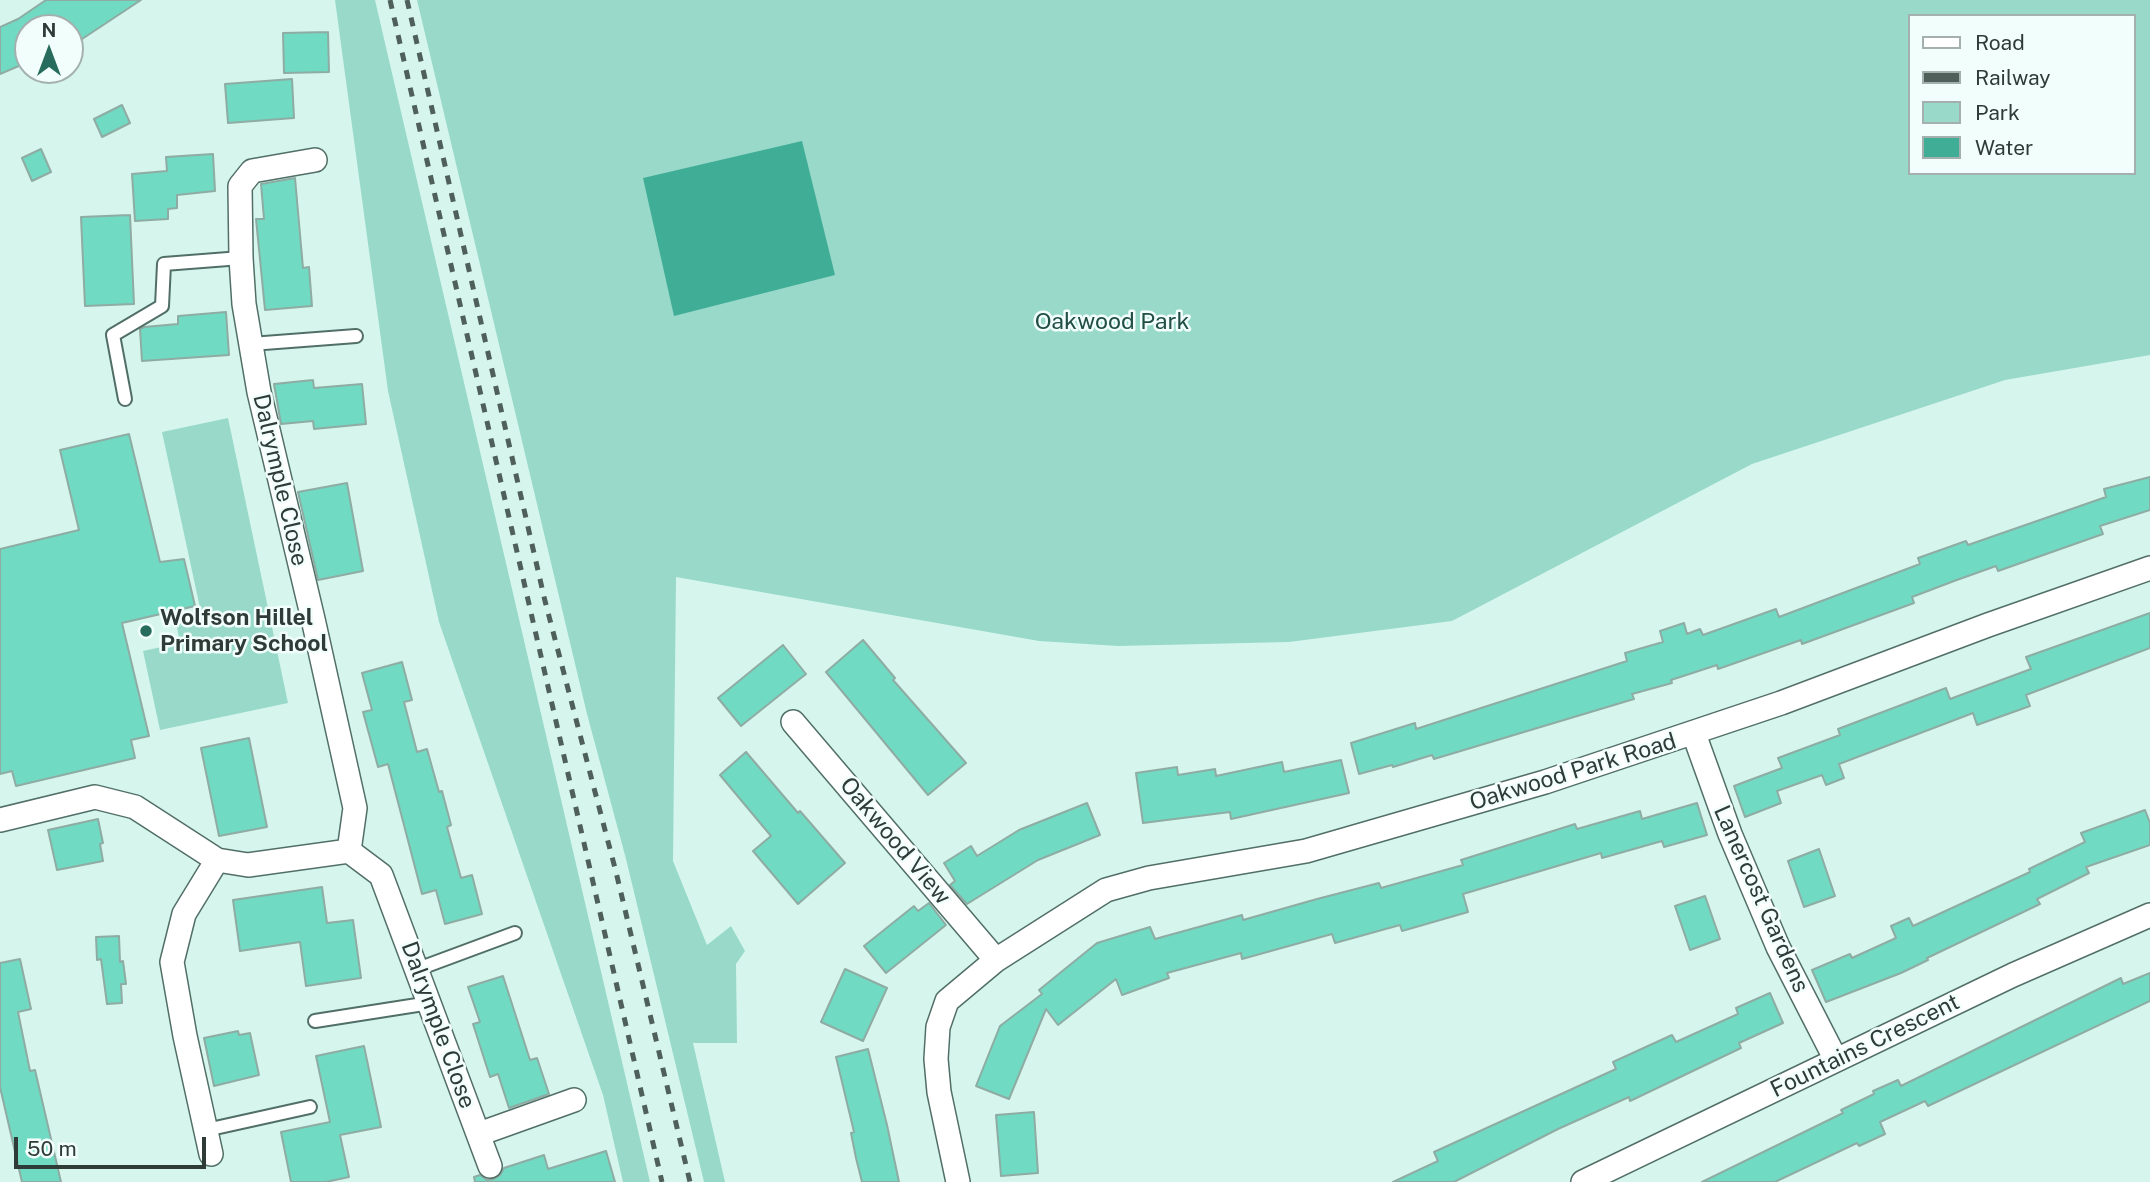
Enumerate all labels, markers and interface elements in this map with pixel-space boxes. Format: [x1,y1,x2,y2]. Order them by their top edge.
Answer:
north arrow [14,14,84,84]
legend [1909,14,2136,175]
text: N [42,19,56,41]
text: Road [1975,30,2025,55]
text: Railway [1975,65,2051,90]
text: Park [1975,100,2020,125]
text: Water [1975,135,2033,160]
park label: Oakwood Park [1035,308,1189,336]
street label: Dalrymple Close [247,391,313,569]
place label: Wolfson Hillel Primary School [160,604,328,658]
marker: Wolfson Hillel Primary School [138,623,154,639]
street label: Oakwood Park Road [1466,727,1680,817]
street label: Oakwood View [834,772,956,910]
street label: Lanercost Gardens [1707,801,1815,997]
street label: Dalrymple Close [395,938,481,1112]
street label: Fountains Crescent [1766,988,1964,1104]
scale bar [18,1122,210,1166]
text: 50 m [27,1136,77,1161]

